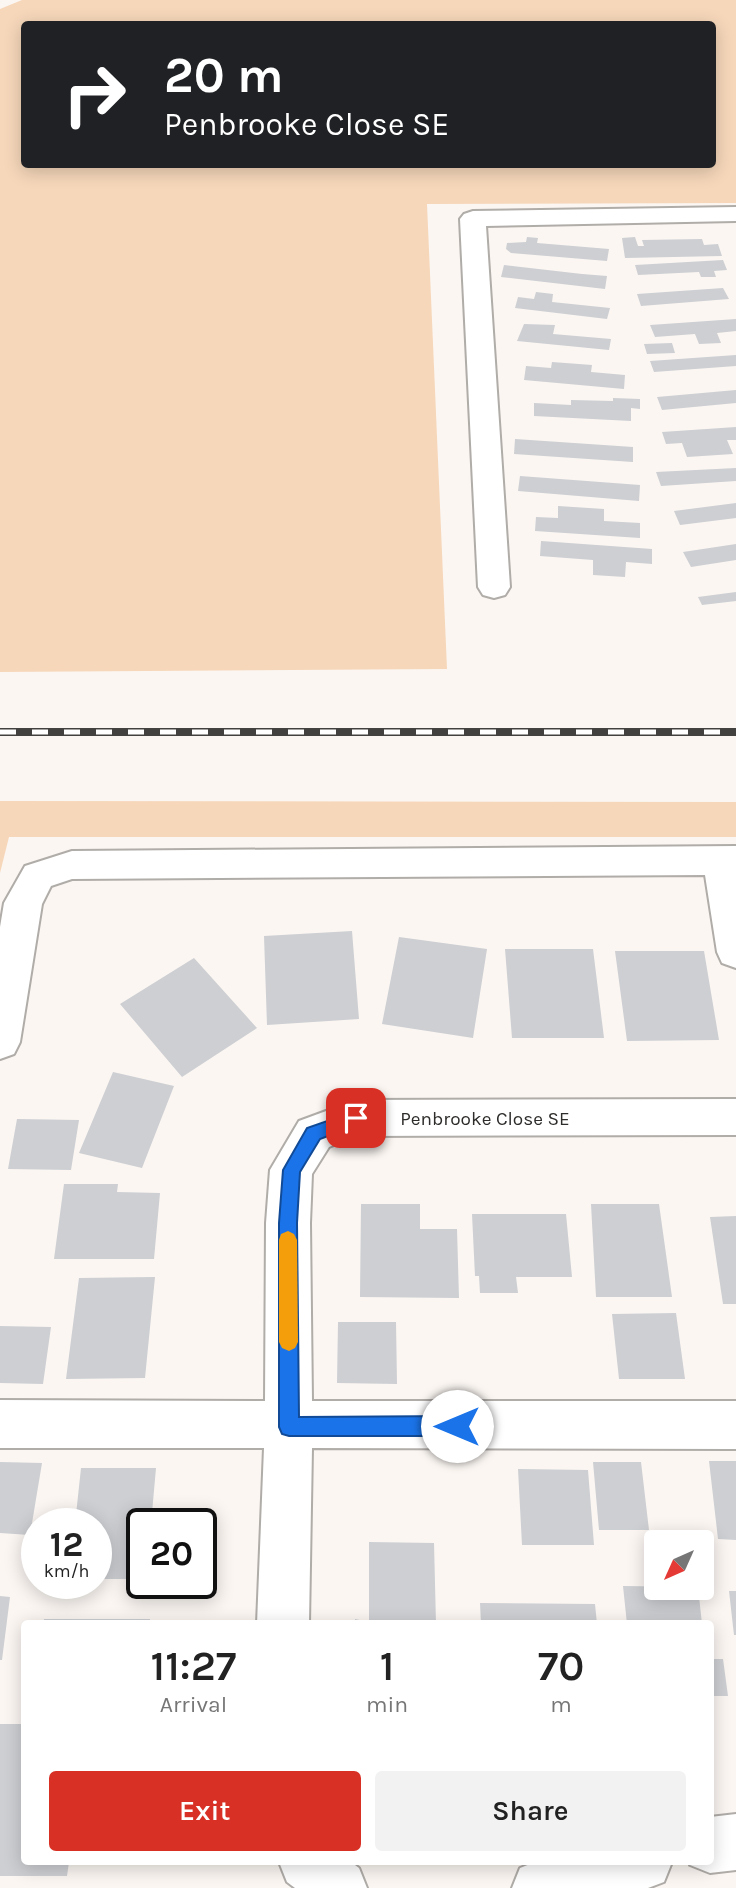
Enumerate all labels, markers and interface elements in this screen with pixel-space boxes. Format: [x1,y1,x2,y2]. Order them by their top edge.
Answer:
text: 20 m [164,47,284,104]
icon: right [49,49,140,140]
text: Penbrooke Close SE [164,106,449,143]
pin [326,1088,386,1148]
icon: arrive [337,1099,375,1137]
street label: Penbrooke Close SE [400,1108,570,1130]
position arrow [420,1389,494,1463]
speed limit sign: 20 [126,1508,217,1599]
text: 12 [50,1524,83,1565]
north arrow [644,1530,714,1600]
map controls [644,1530,714,1600]
text: km/h [44,1560,89,1582]
text: 11:27 [151,1641,236,1691]
text: 1 [380,1641,394,1691]
text: 70 [538,1641,584,1691]
text: Arrival [160,1691,227,1718]
text: min [366,1691,408,1718]
text: m [550,1691,572,1718]
button: Exit [49,1771,361,1851]
button: Share [375,1771,686,1851]

